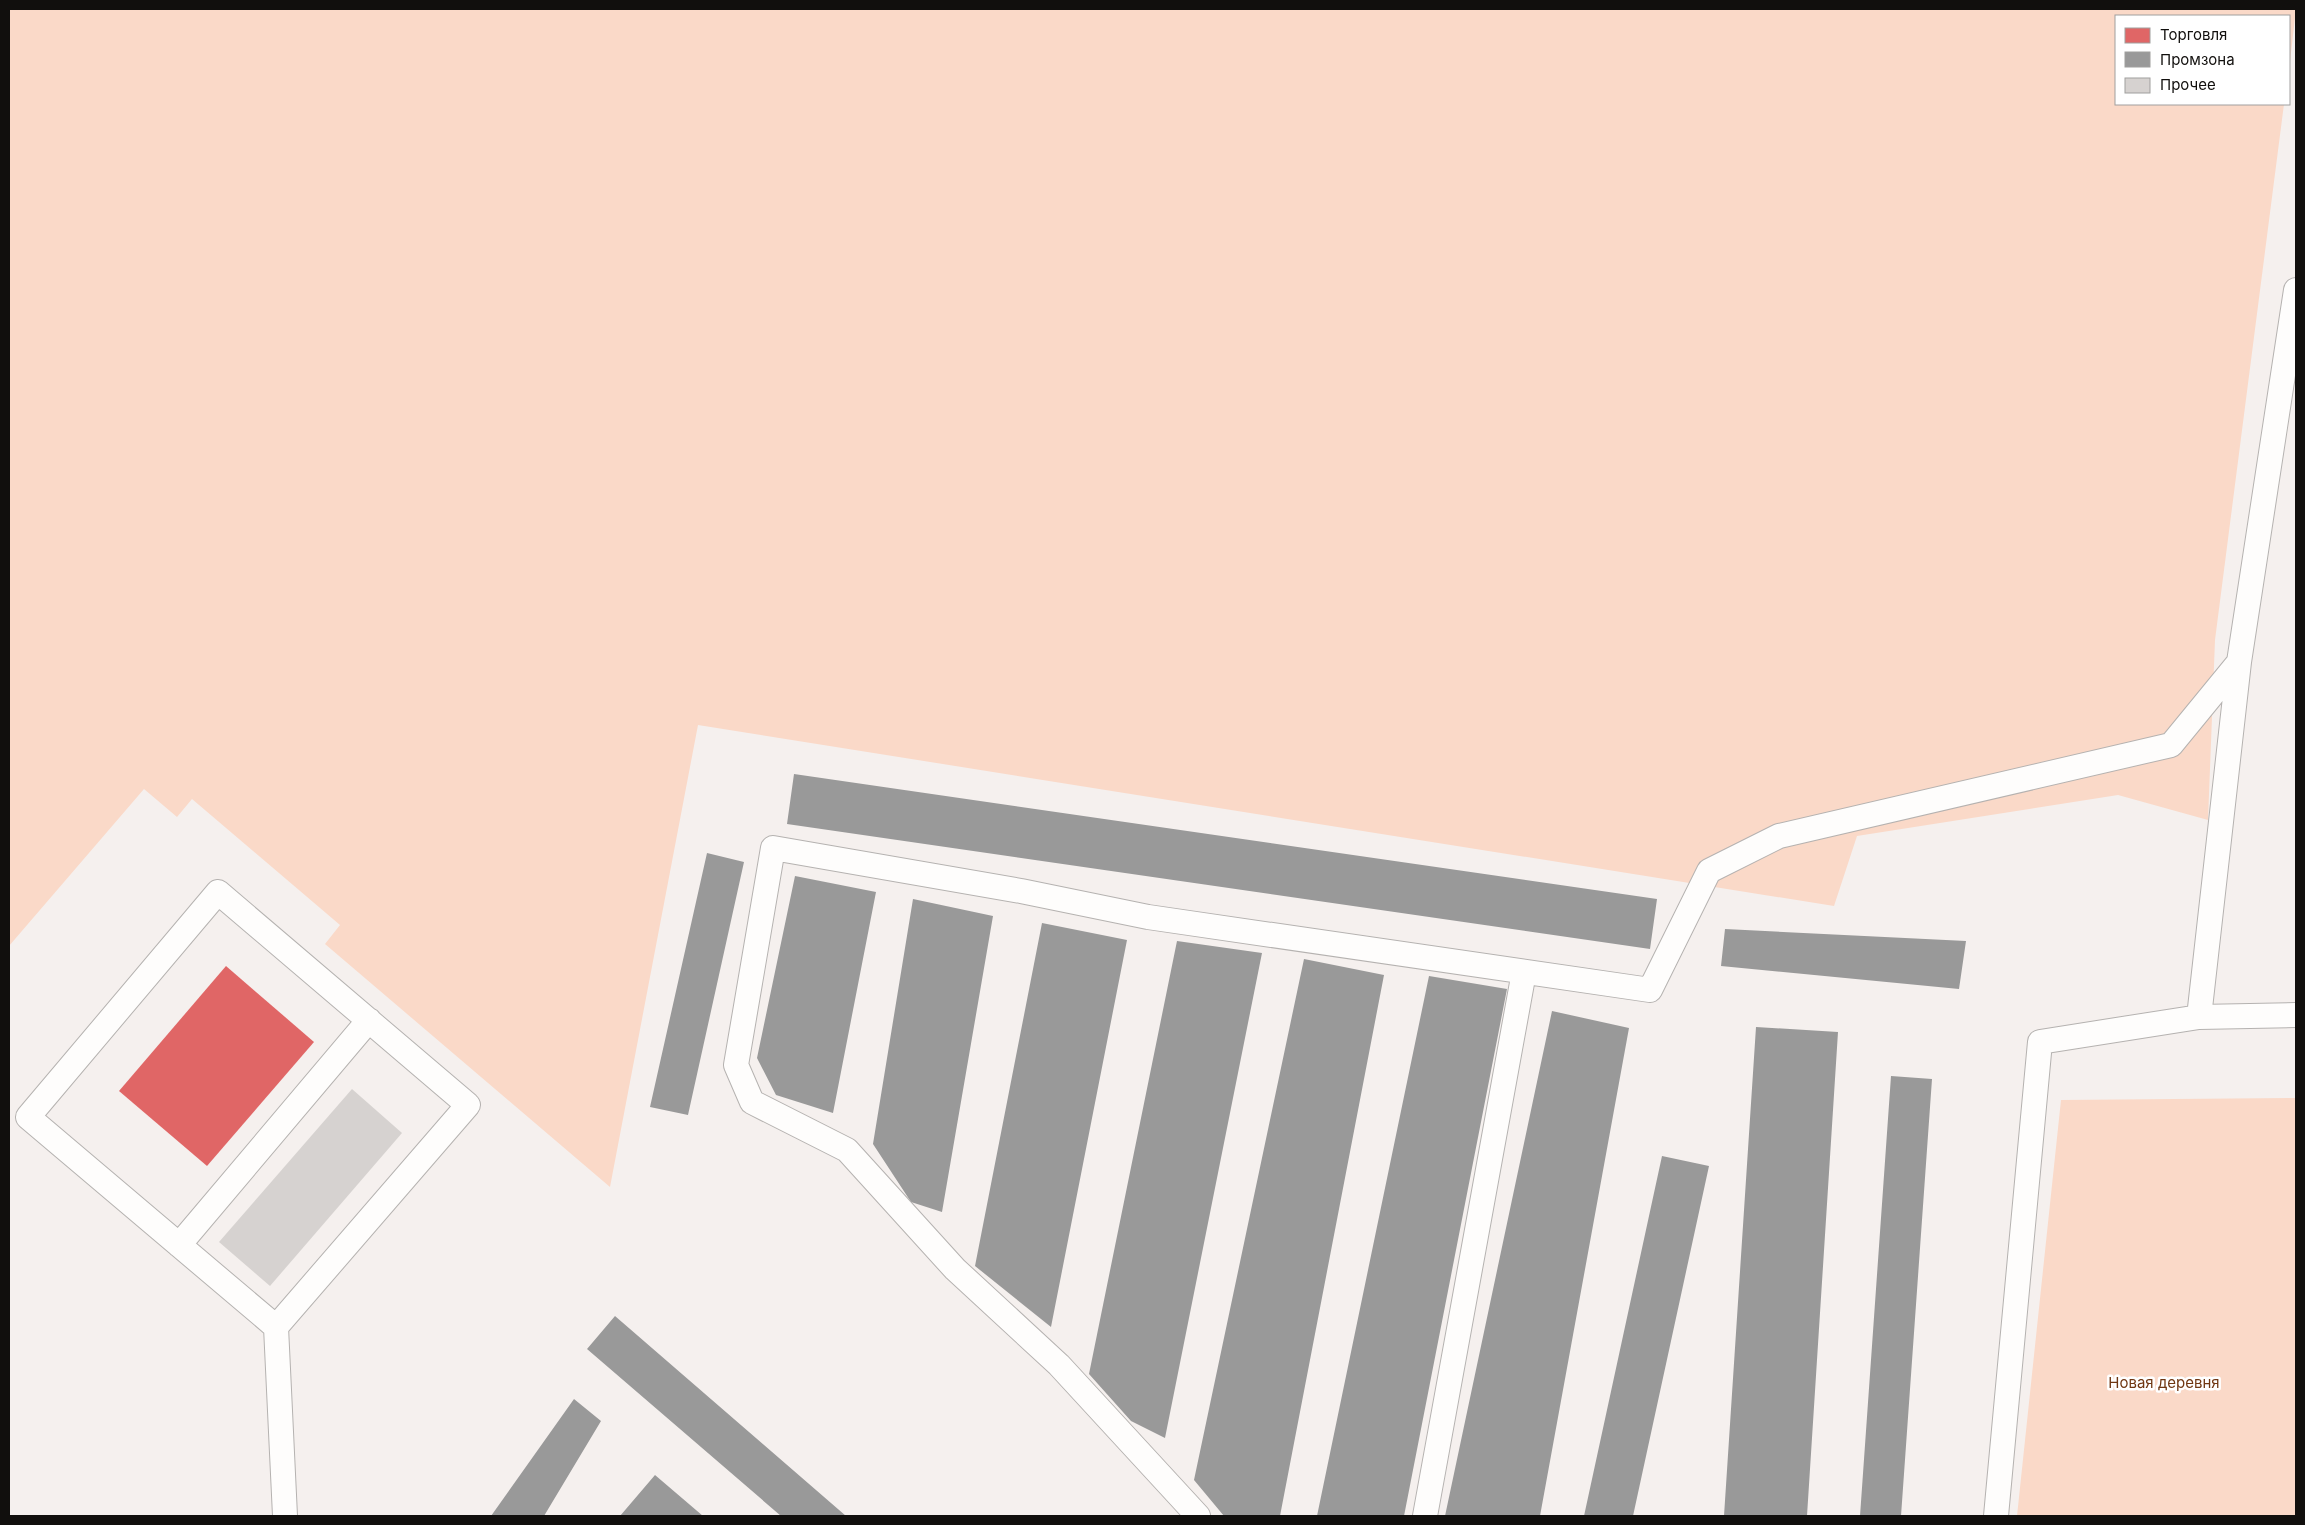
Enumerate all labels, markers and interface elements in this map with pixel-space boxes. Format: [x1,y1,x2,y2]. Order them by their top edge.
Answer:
legend [2115,15,2290,105]
text: Торговля [2160,25,2227,44]
text: Промзона [2160,50,2235,69]
text: Прочее [2160,75,2216,94]
park label: Новая деревня [2108,1373,2220,1392]

